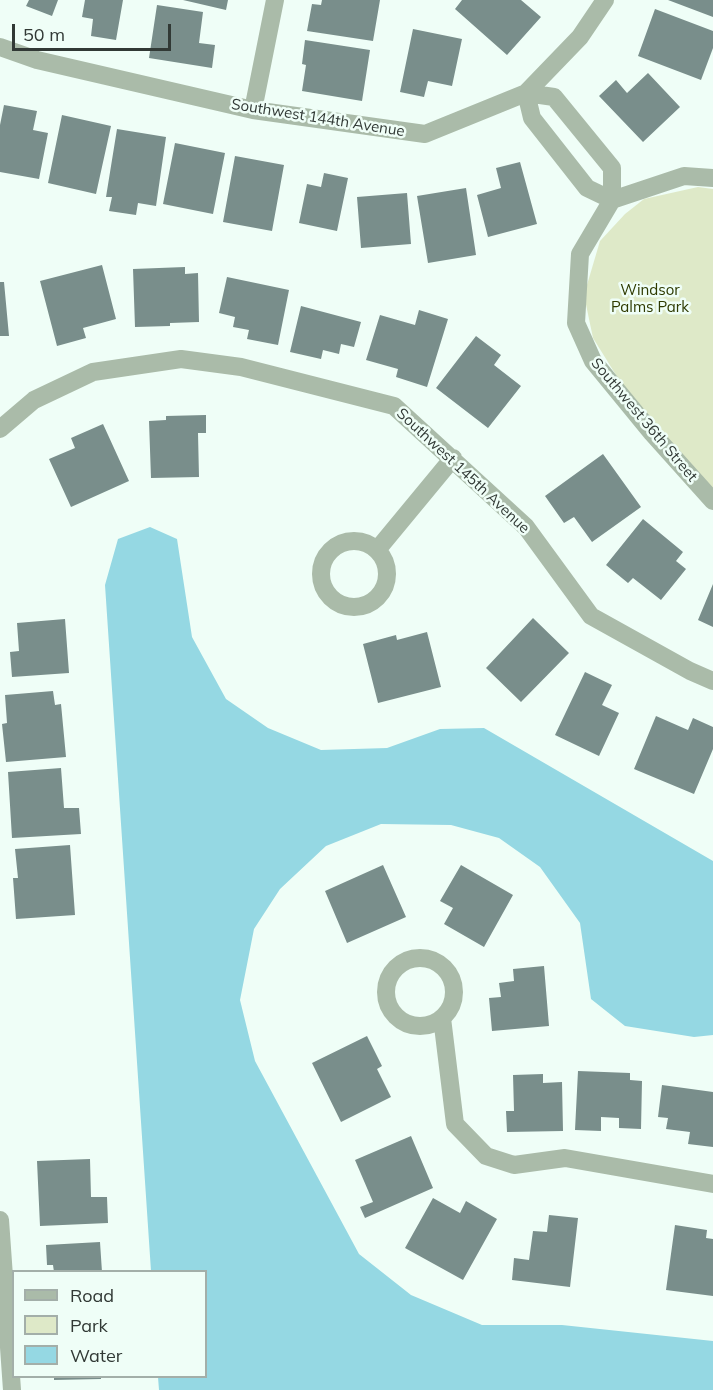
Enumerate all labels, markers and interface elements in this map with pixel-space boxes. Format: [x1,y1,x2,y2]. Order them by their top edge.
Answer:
scale bar [15,12,174,50]
text: 50 m [23,23,65,46]
street label: Southwest 144th Avenue [230,95,406,141]
park label: Windsor Palms Park [611,281,689,316]
street label: Southwest 36th Street [587,355,701,485]
street label: Southwest 145th Avenue [393,405,533,537]
legend [12,1270,207,1378]
text: Road [70,1284,114,1307]
text: Park [70,1314,108,1337]
text: Water [70,1344,122,1367]

